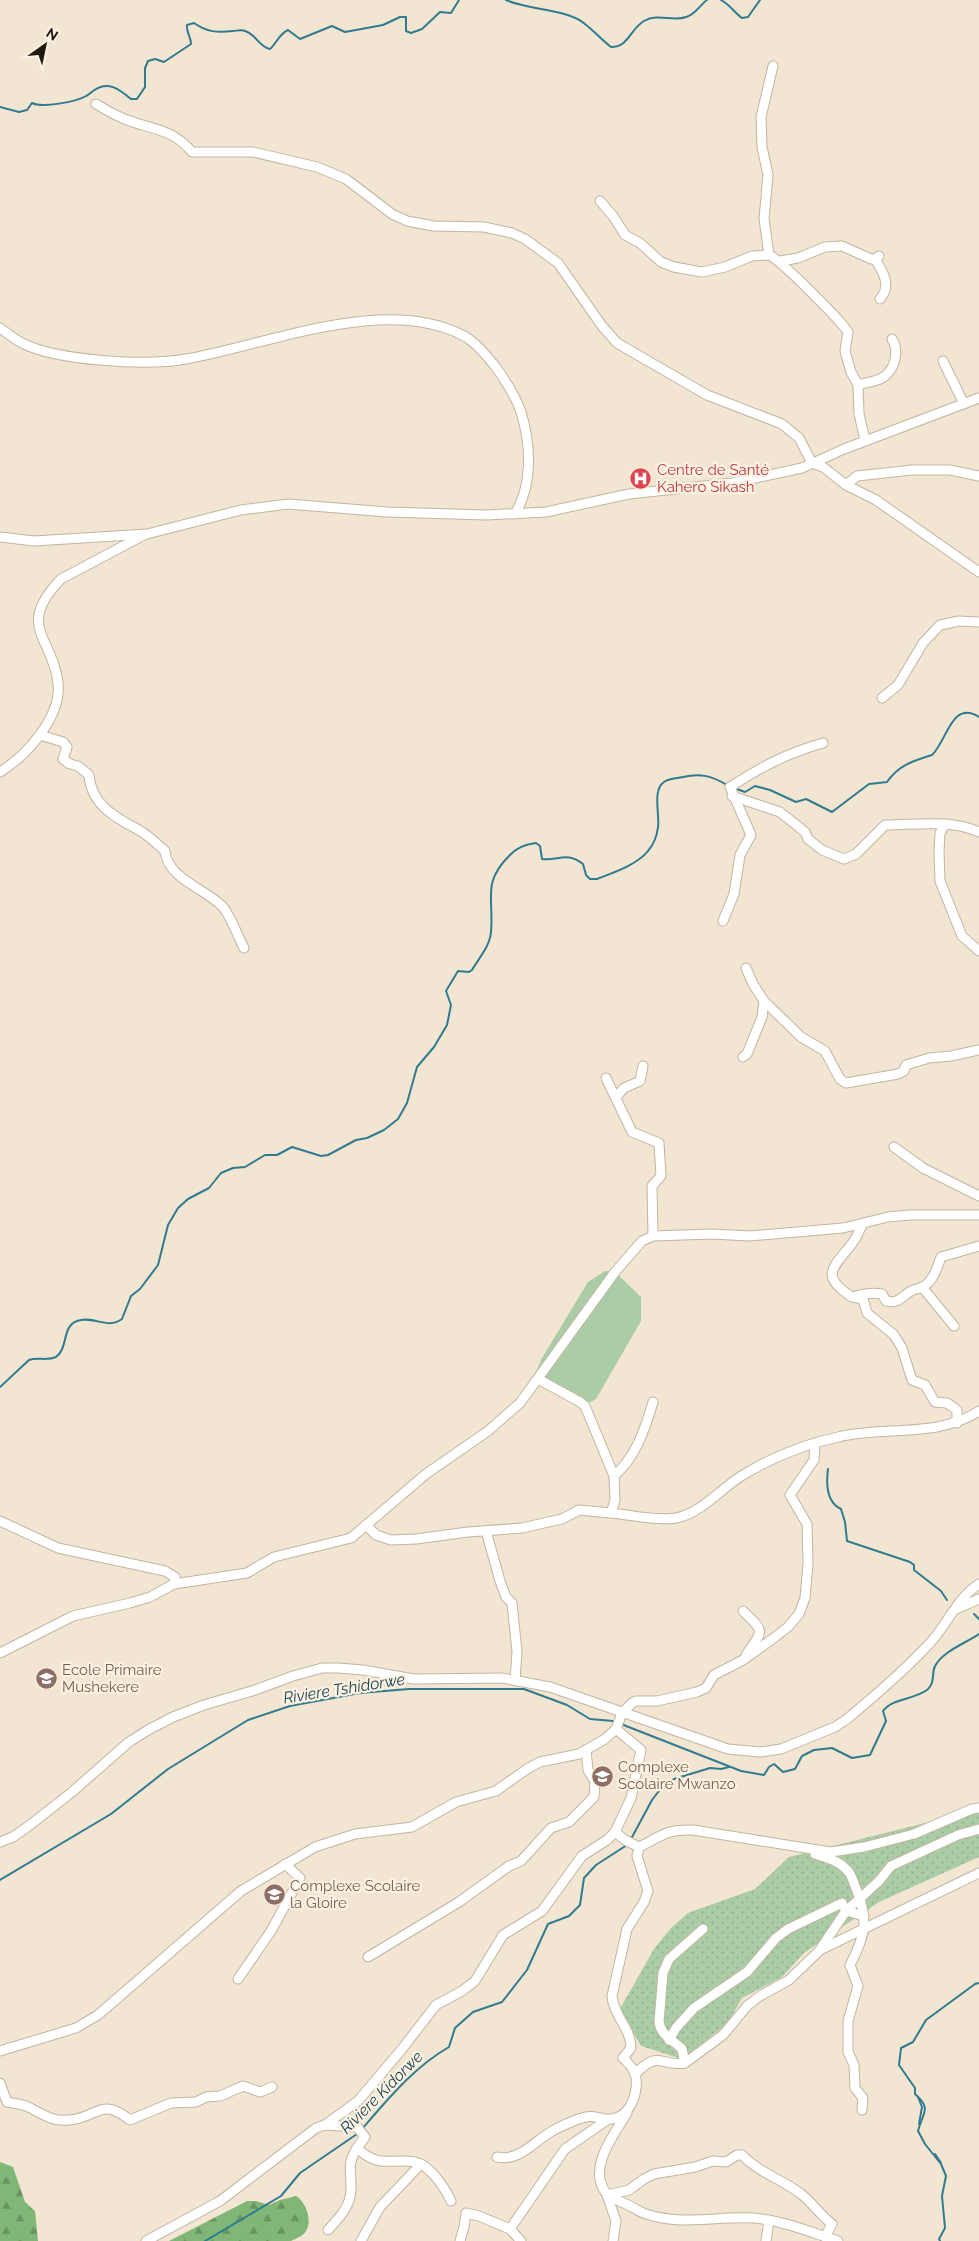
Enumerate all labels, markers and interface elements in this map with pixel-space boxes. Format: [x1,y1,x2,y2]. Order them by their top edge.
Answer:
north arrow [20,20,70,70]
text: N [43,24,61,44]
place label: Centre de Santé Kahero Sikash [657,461,769,496]
hospital icon: Centre de Santé Kahero Sikash [629,467,653,491]
place label: Ecole Primaire Mushekere [62,1661,162,1696]
school or university icon: Ecole Primaire Mushekere [34,1667,58,1691]
water label: Riviere Tshidorwe [282,1669,407,1707]
place label: Complexe Scolaire Mwanzo [618,1758,736,1793]
school or university icon: Complexe Scolaire Mwanzo [590,1764,614,1788]
place label: Complexe Scolaire la Gloire [290,1877,420,1912]
school or university icon: Complexe Scolaire la Gloire [262,1883,286,1907]
water label: Riviere Kidorwe [336,2047,427,2138]

